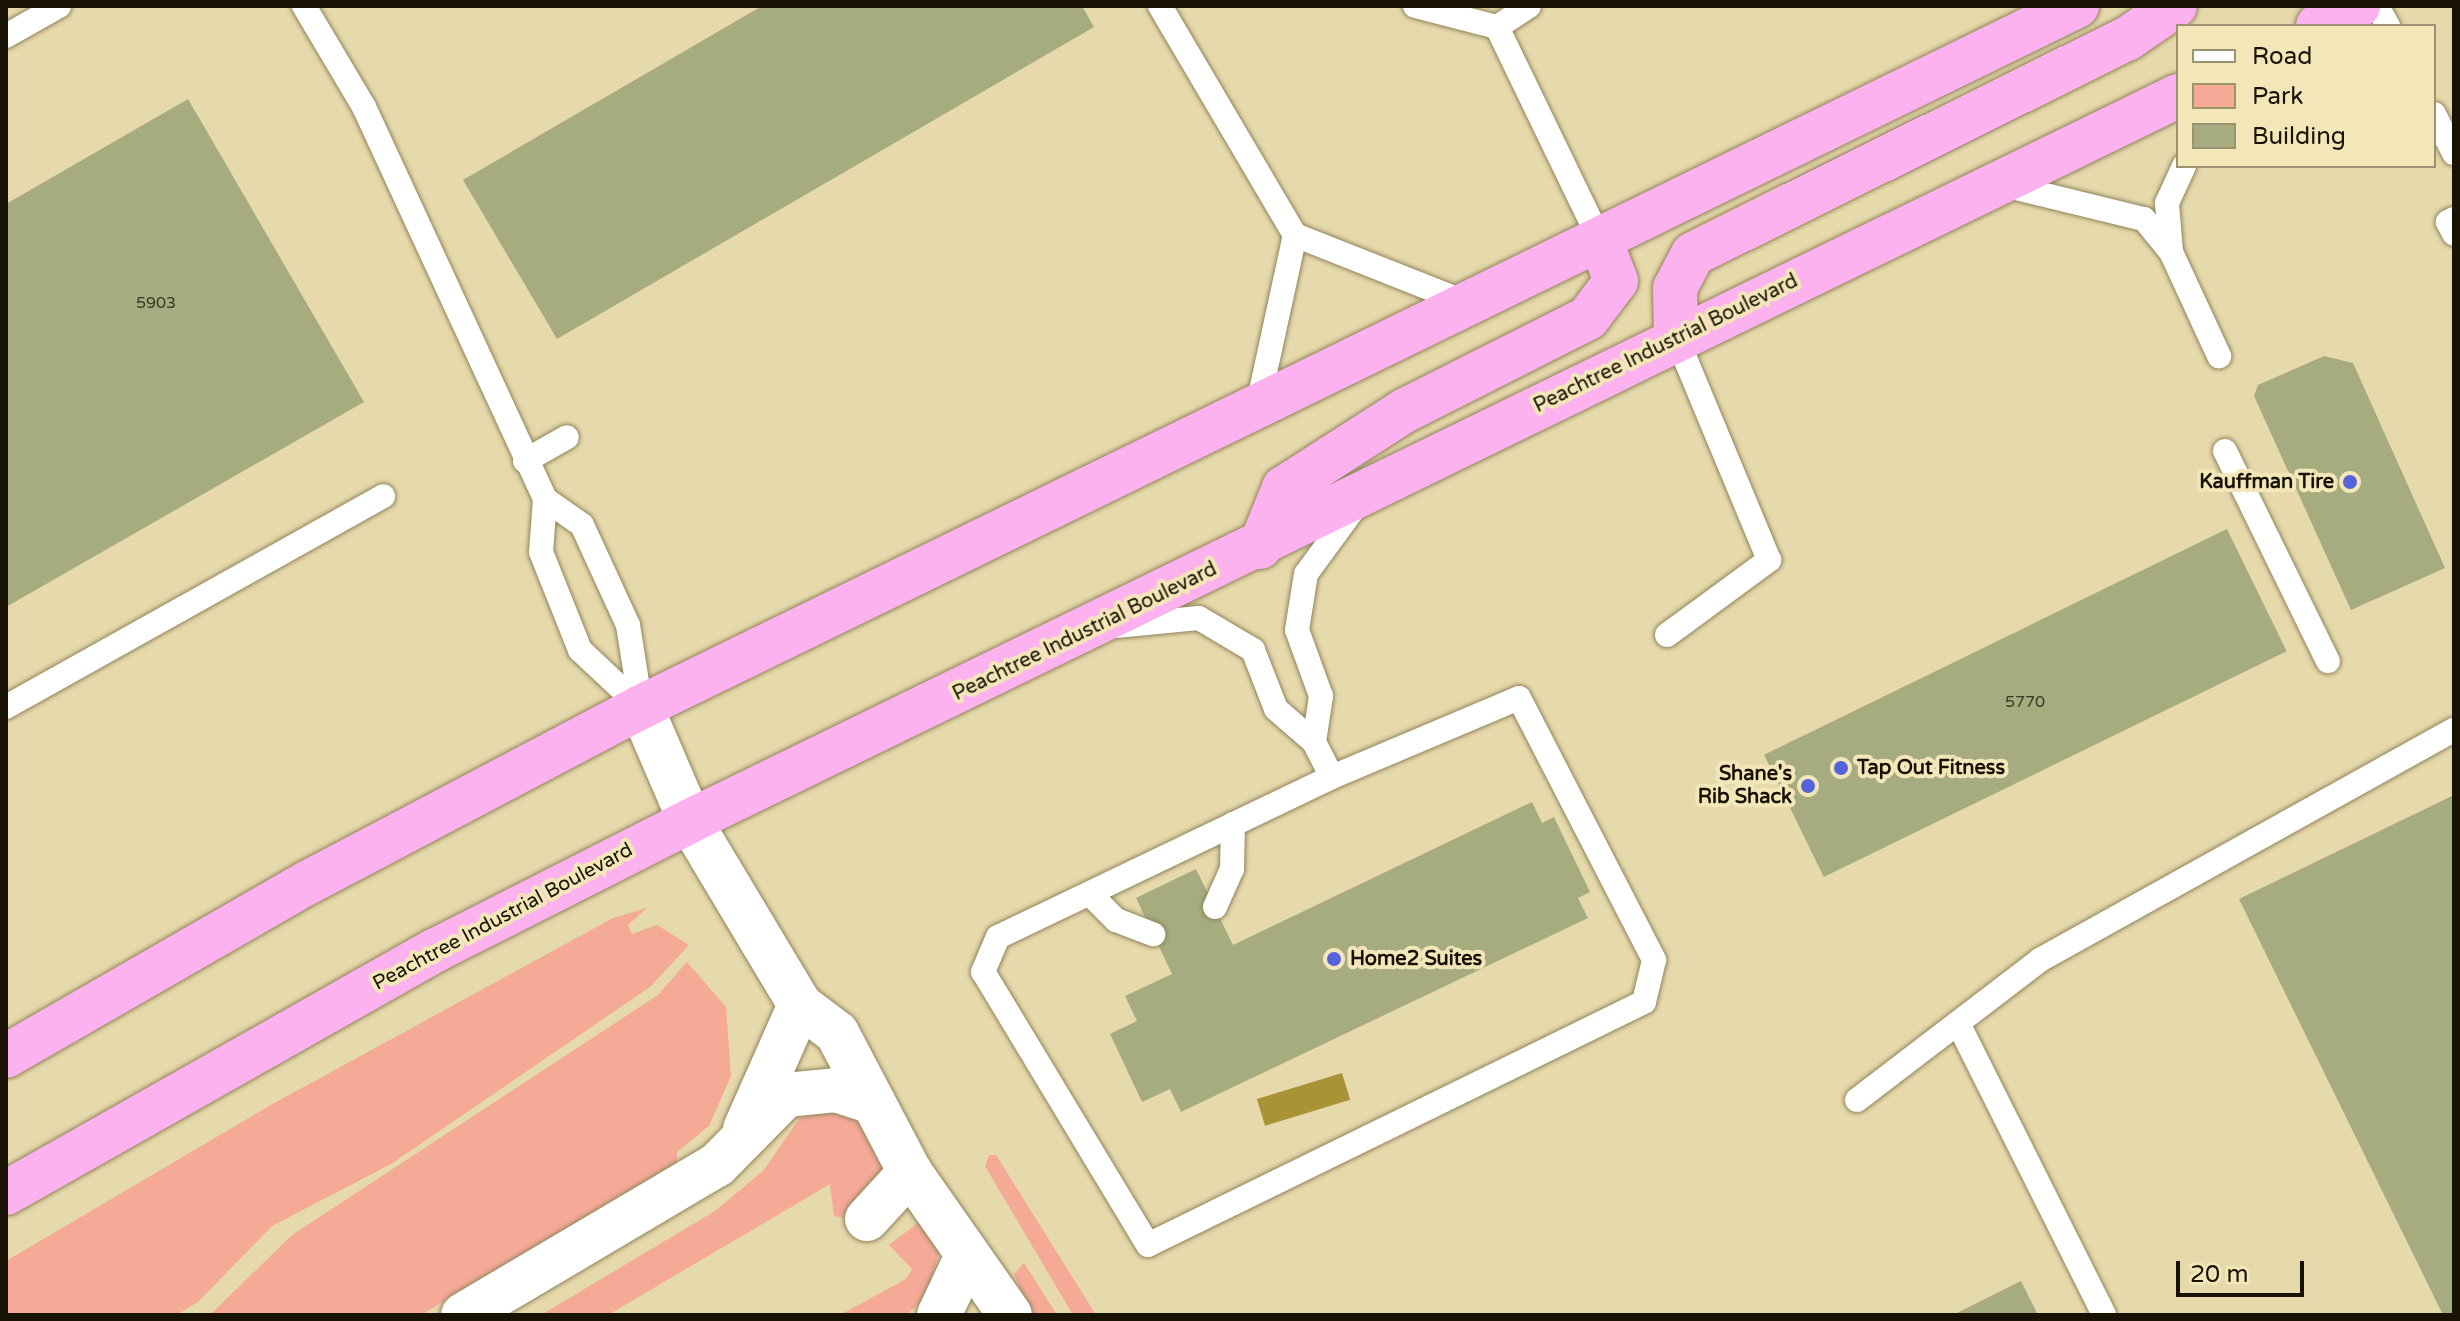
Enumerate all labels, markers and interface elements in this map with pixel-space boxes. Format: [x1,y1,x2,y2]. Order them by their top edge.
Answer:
legend [2176,24,2436,168]
text: Road [2252,42,2312,71]
text: Park [2252,82,2303,111]
text: Building [2252,122,2346,151]
street label: Peachtree Industrial Boulevard [1530,269,1802,419]
house number: 5903 [136,293,176,313]
place label: Kauffman Tire [2199,470,2334,494]
marker: Kauffman Tire [2341,473,2359,491]
street label: Peachtree Industrial Boulevard [949,557,1221,707]
house number: 5770 [2005,692,2045,712]
place label: Tap Out Fitness [1857,756,2005,780]
marker: Tap Out Fitness [1832,759,1850,777]
place label: Shane's Rib Shack [1698,762,1792,809]
marker: Shane's Rib Shack [1799,777,1817,795]
street label: Peachtree Industrial Boulevard [369,838,637,996]
place label: Home2 Suites [1350,947,1482,971]
marker: Home2 Suites [1325,950,1343,968]
scale bar [2180,1245,2308,1295]
text: 20 m [2190,1260,2248,1289]

